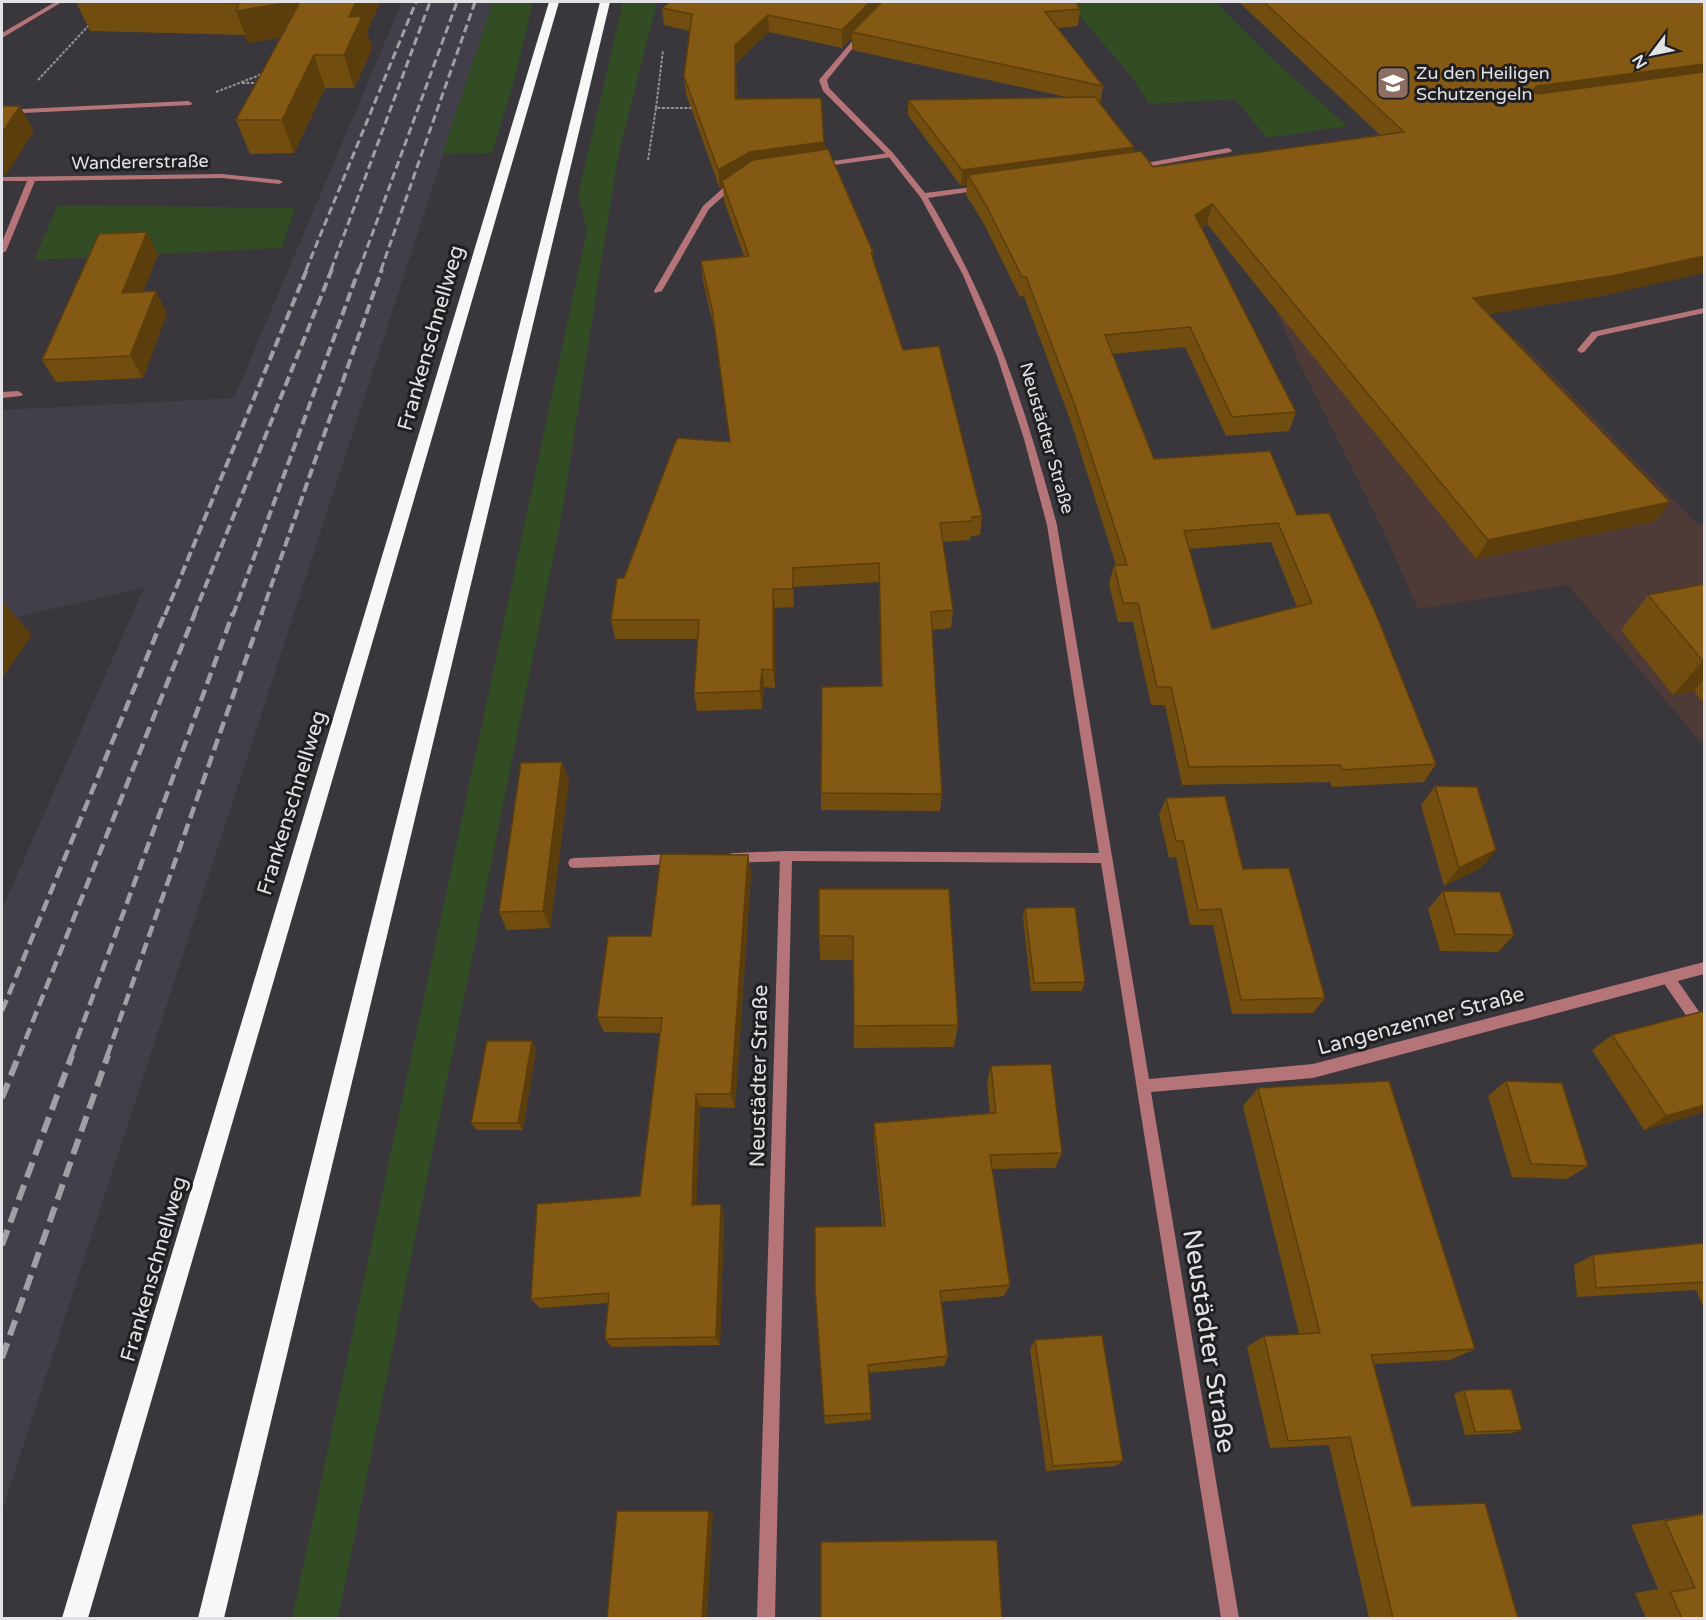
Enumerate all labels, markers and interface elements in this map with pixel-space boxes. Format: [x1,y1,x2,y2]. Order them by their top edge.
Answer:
north arrow [1622,24,1682,84]
text: N [1628,51,1652,72]
place label: Zu den Heiligen Schutzengeln [1416,62,1550,105]
school or university icon: Zu den Heiligen Schutzengeln [1375,65,1411,101]
street label: Wandererstraße [71,150,209,174]
street label: Frankenschnellweg [393,242,469,434]
street label: Neustädter Straße [1015,360,1079,516]
street label: Frankenschnellweg [252,708,332,898]
street label: Langenzenner Straße [1315,981,1527,1061]
street label: Neustädter Straße [745,984,773,1167]
street label: Frankenschnellweg [116,1173,192,1365]
street label: Neustädter Straße [1176,1227,1242,1455]

